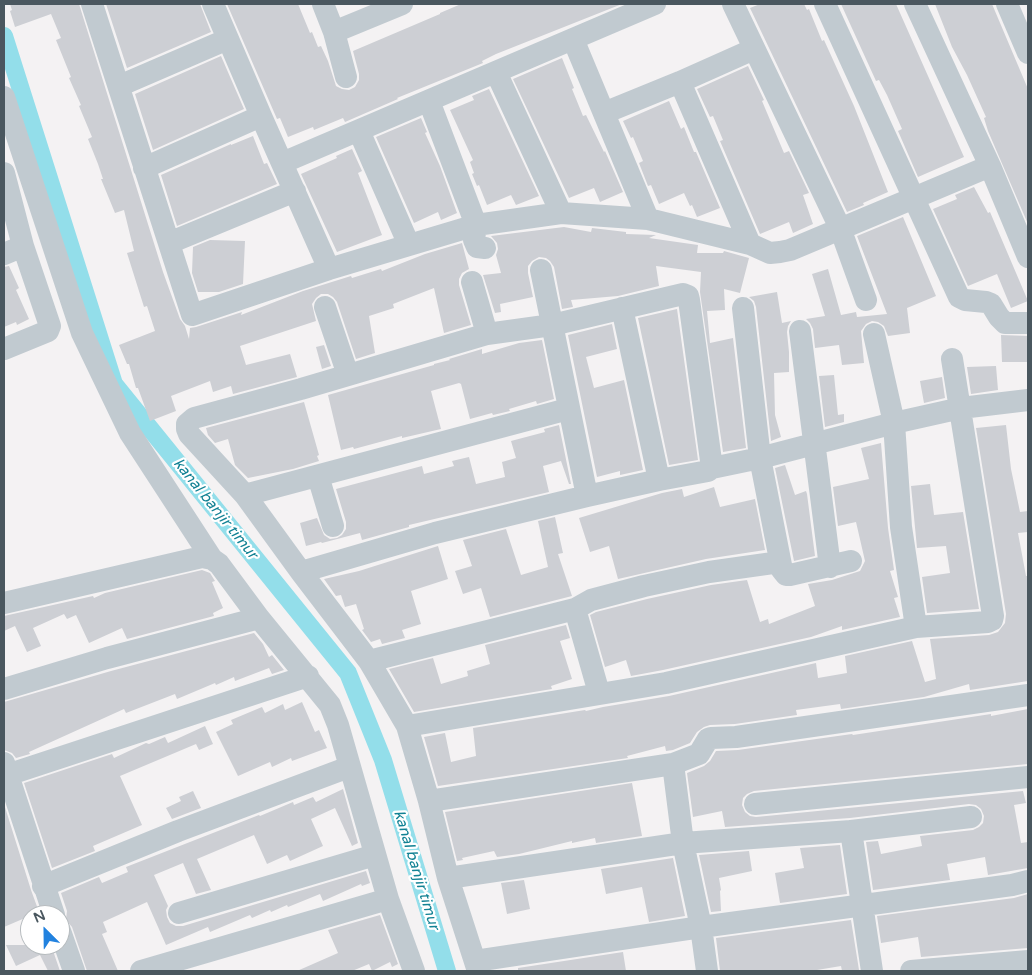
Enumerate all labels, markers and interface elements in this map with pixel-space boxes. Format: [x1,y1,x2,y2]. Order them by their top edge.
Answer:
water label: kanal banjir timur [169,455,261,563]
water label: kanal banjir timur [389,808,443,932]
north arrow [20,905,70,955]
text: N [31,907,48,927]

